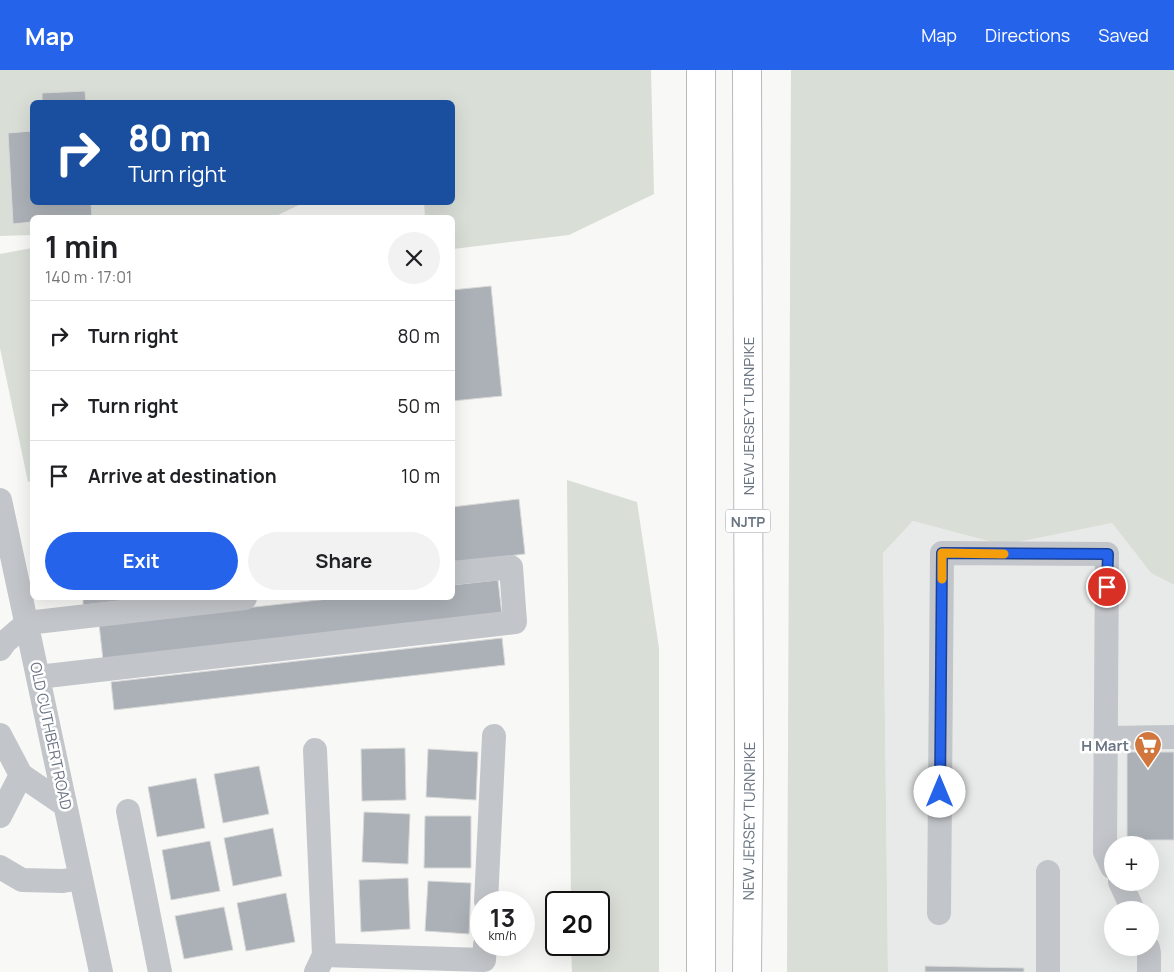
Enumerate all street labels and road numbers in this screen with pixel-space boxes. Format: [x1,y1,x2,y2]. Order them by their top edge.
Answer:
street label: NEW JERSEY TURNPIKE [738,337,759,495]
road number: NJTP [726,510,770,532]
street label: OLD CUTHBERT ROAD [25,660,77,812]
street label: NEW JERSEY TURNPIKE [737,742,760,900]

